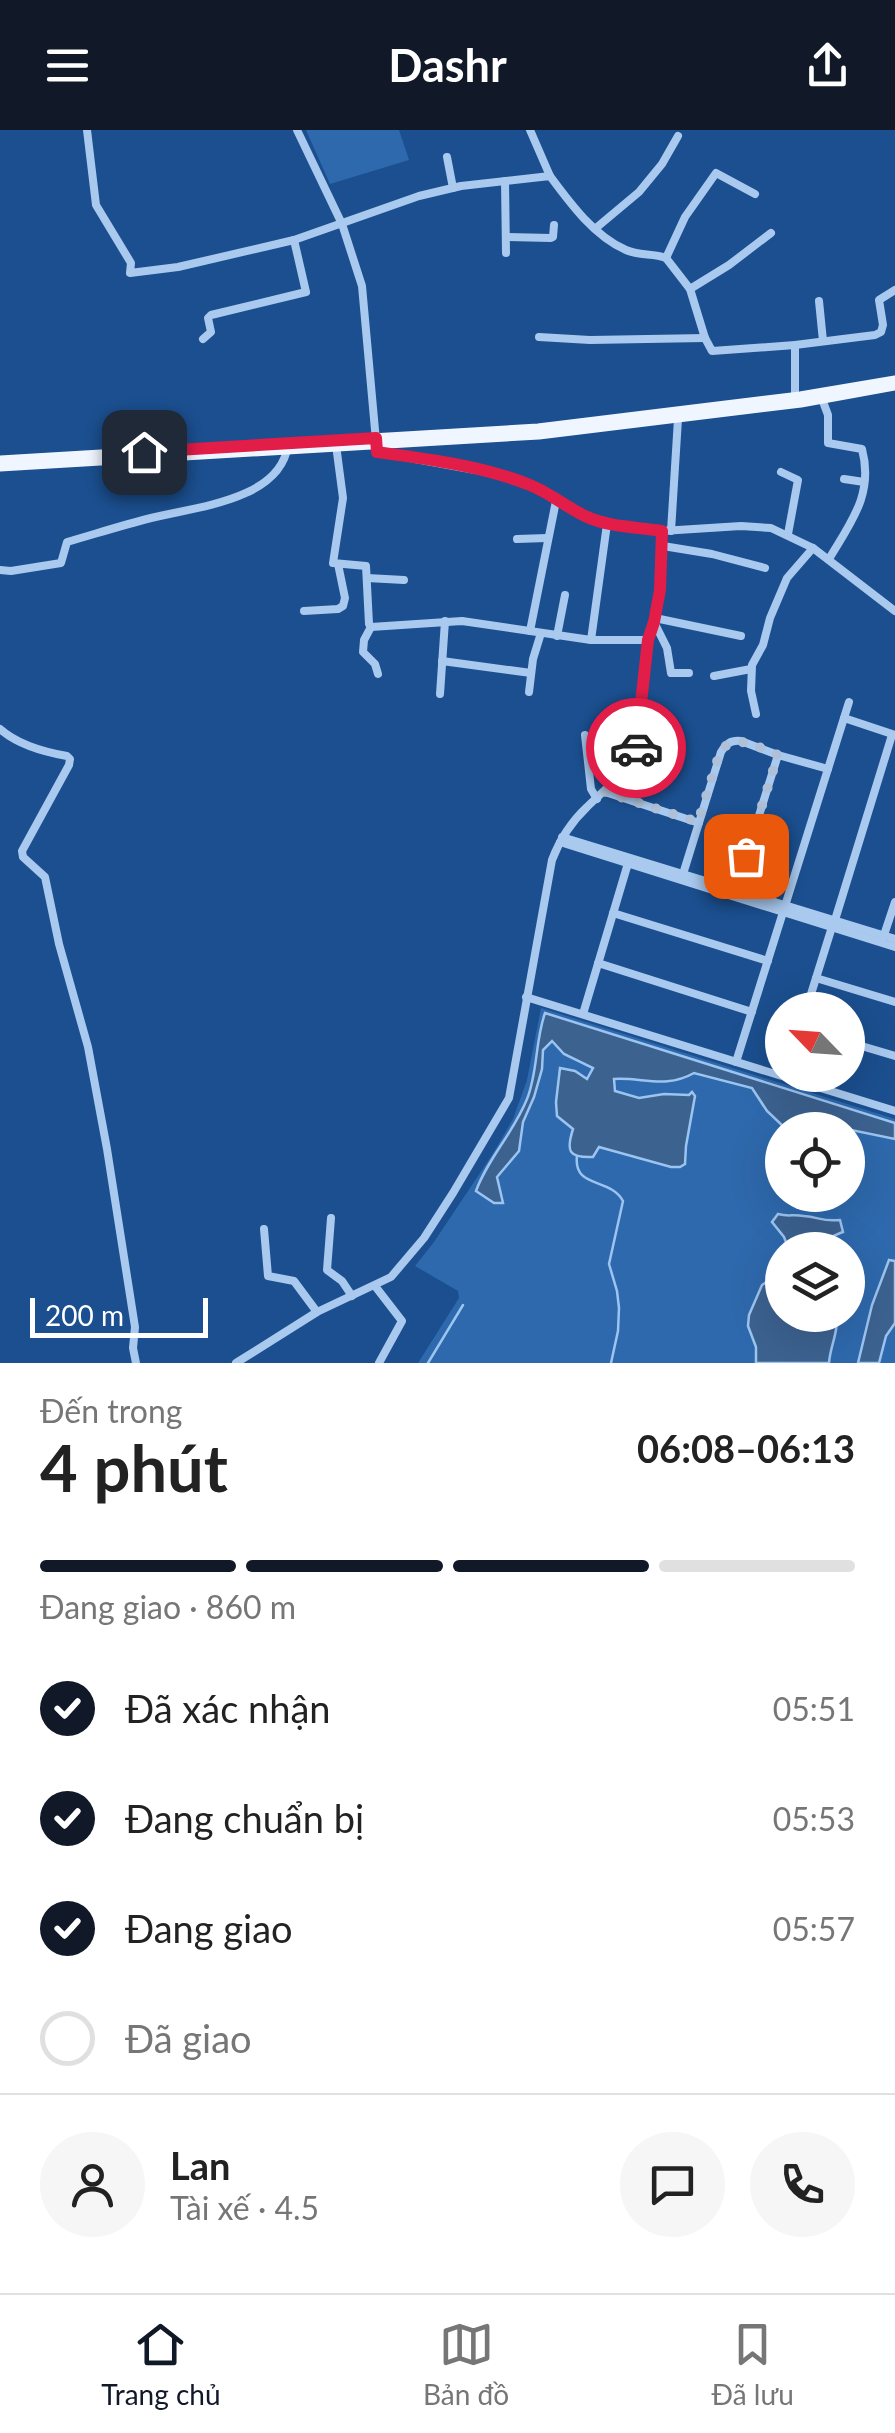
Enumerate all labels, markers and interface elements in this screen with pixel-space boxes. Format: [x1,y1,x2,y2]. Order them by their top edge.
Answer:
icon: menu [40,38,95,93]
text: Dashr [388,38,507,92]
icon: share [800,38,855,93]
pin [102,410,187,495]
icon: home [117,425,172,480]
courier [586,698,686,798]
icon: car [609,721,664,776]
pin [704,814,789,899]
icon: bag [719,829,774,884]
north arrow [765,992,865,1092]
map controls [765,992,865,1332]
button: locate [765,1112,865,1212]
button: layers [765,1232,865,1332]
scale bar [30,1293,208,1338]
text: 200 m [45,1298,124,1332]
text: Đến trong [40,1391,182,1430]
text: 06:08–06:13 [637,1425,855,1471]
text: 4 phút [40,1428,228,1506]
text: Đang giao · 860 m [40,1587,296,1626]
icon: check [40,1681,95,1736]
text: Đã xác nhận [125,1685,331,1731]
text: 05:51 [773,1689,855,1728]
icon: check [40,1791,95,1846]
text: Đang chuẩn bị [125,1795,364,1841]
text: 05:53 [773,1799,855,1838]
icon: check [40,1901,95,1956]
text: Đang giao [125,1905,293,1951]
text: 05:57 [773,1909,855,1948]
text: Đã giao [125,2015,252,2061]
button: person [40,2132,145,2237]
button: chat [620,2132,725,2237]
button: phone [750,2132,855,2237]
text: Lan [170,2142,230,2188]
text: Tài xế · 4.5 [170,2188,319,2227]
tab: Trang chủ [101,2317,221,2411]
tab: Bản đồ [423,2317,509,2411]
tab: Đã lưu [712,2317,794,2411]

